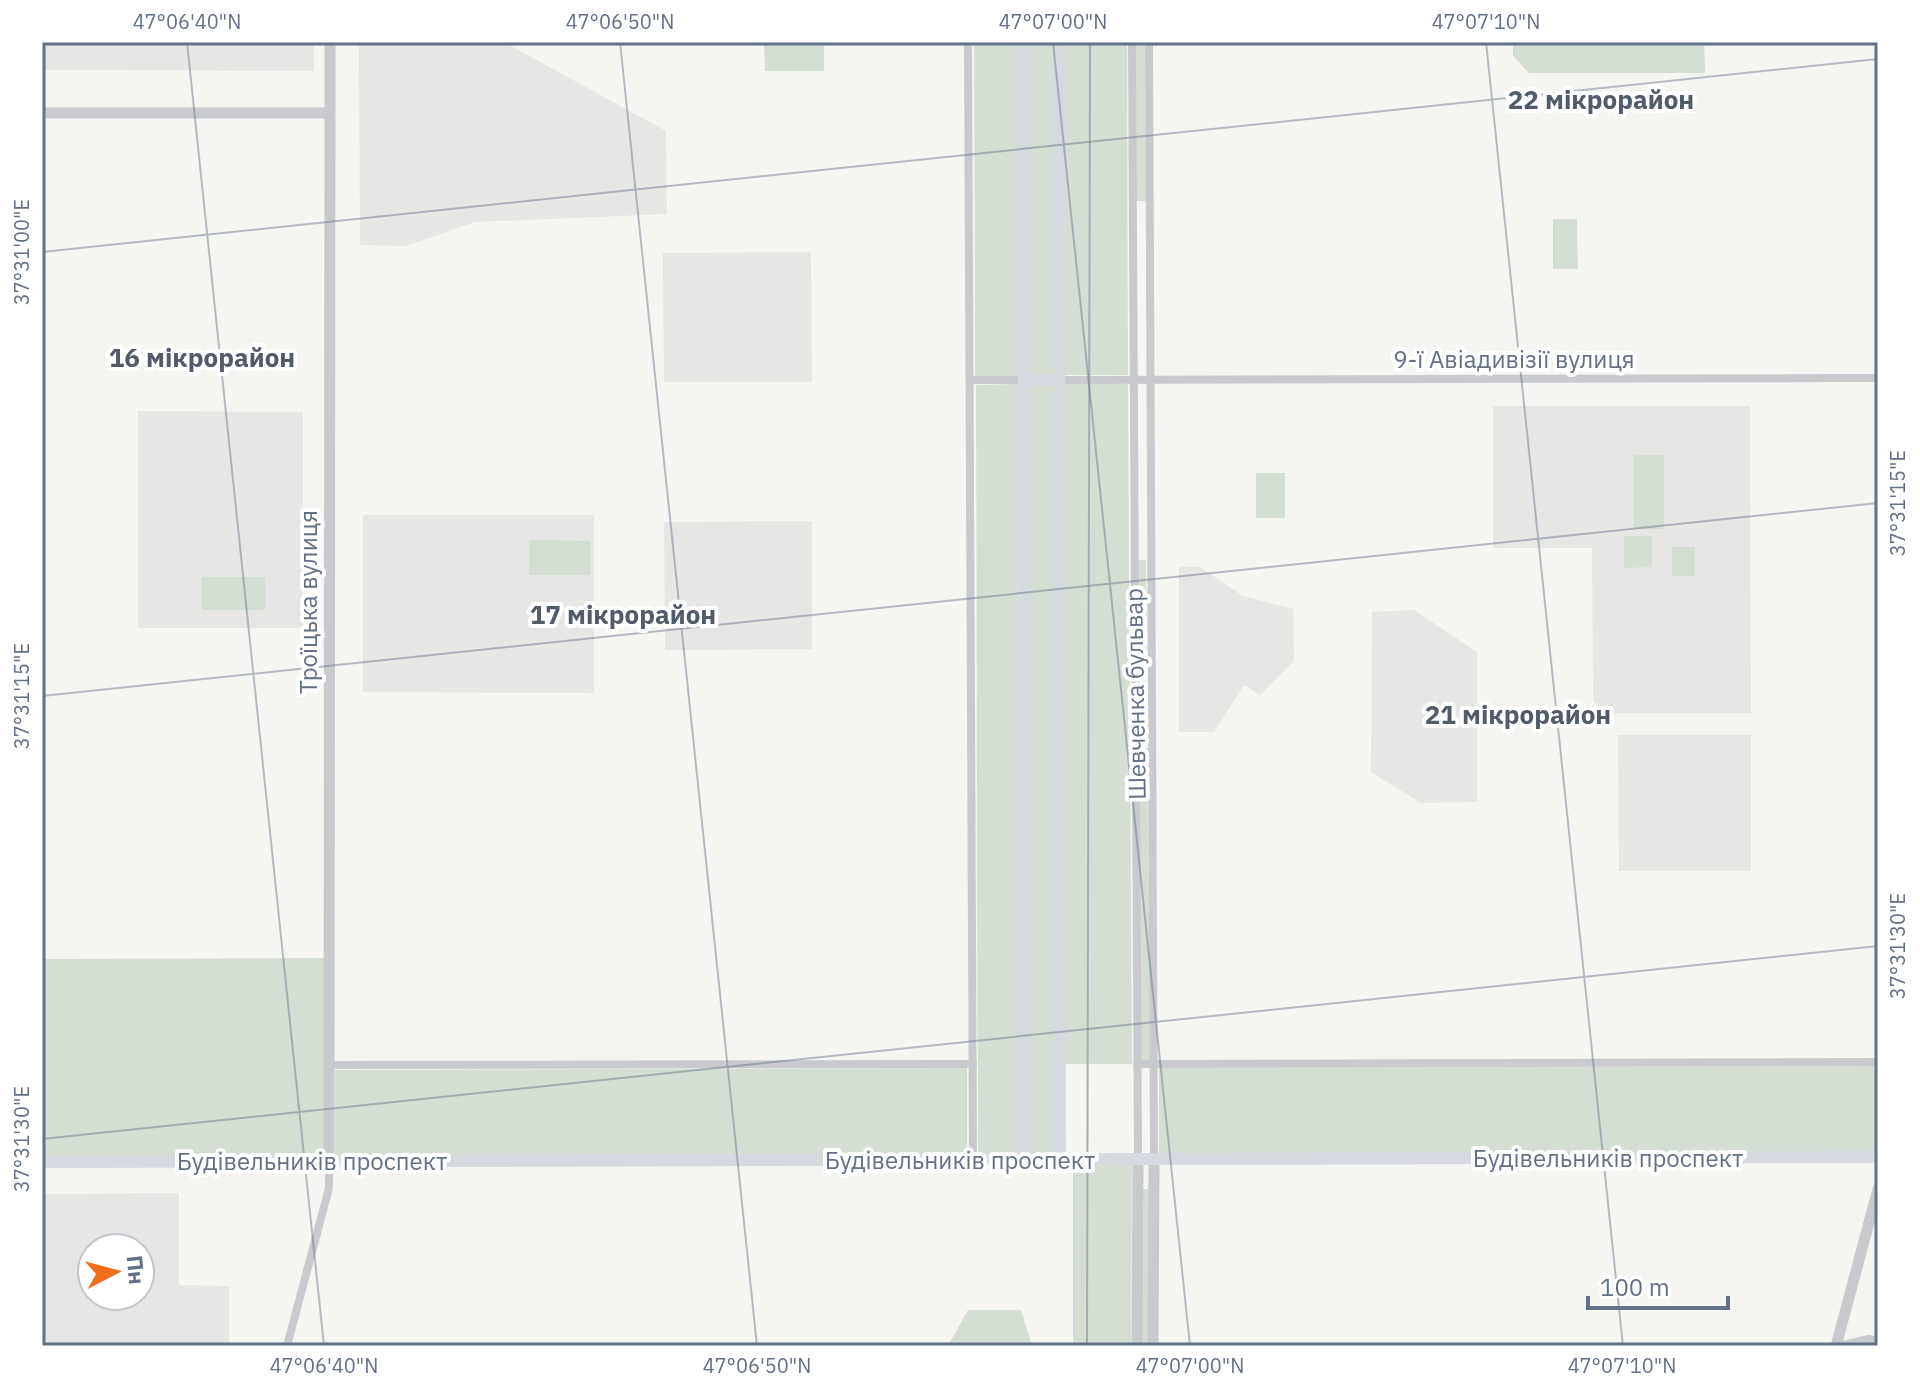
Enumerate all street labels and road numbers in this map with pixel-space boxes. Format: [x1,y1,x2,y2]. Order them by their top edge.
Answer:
street label: 9-ї Авіадивізії вулиця [1393,343,1635,375]
street label: Троїцька вулиця [292,510,324,694]
street label: Шевченка бульвар [1117,588,1153,800]
street label: Будівельників проспект [1473,1142,1743,1174]
street label: Будівельників проспект [825,1144,1095,1176]
street label: Будівельників проспект [177,1145,447,1177]

